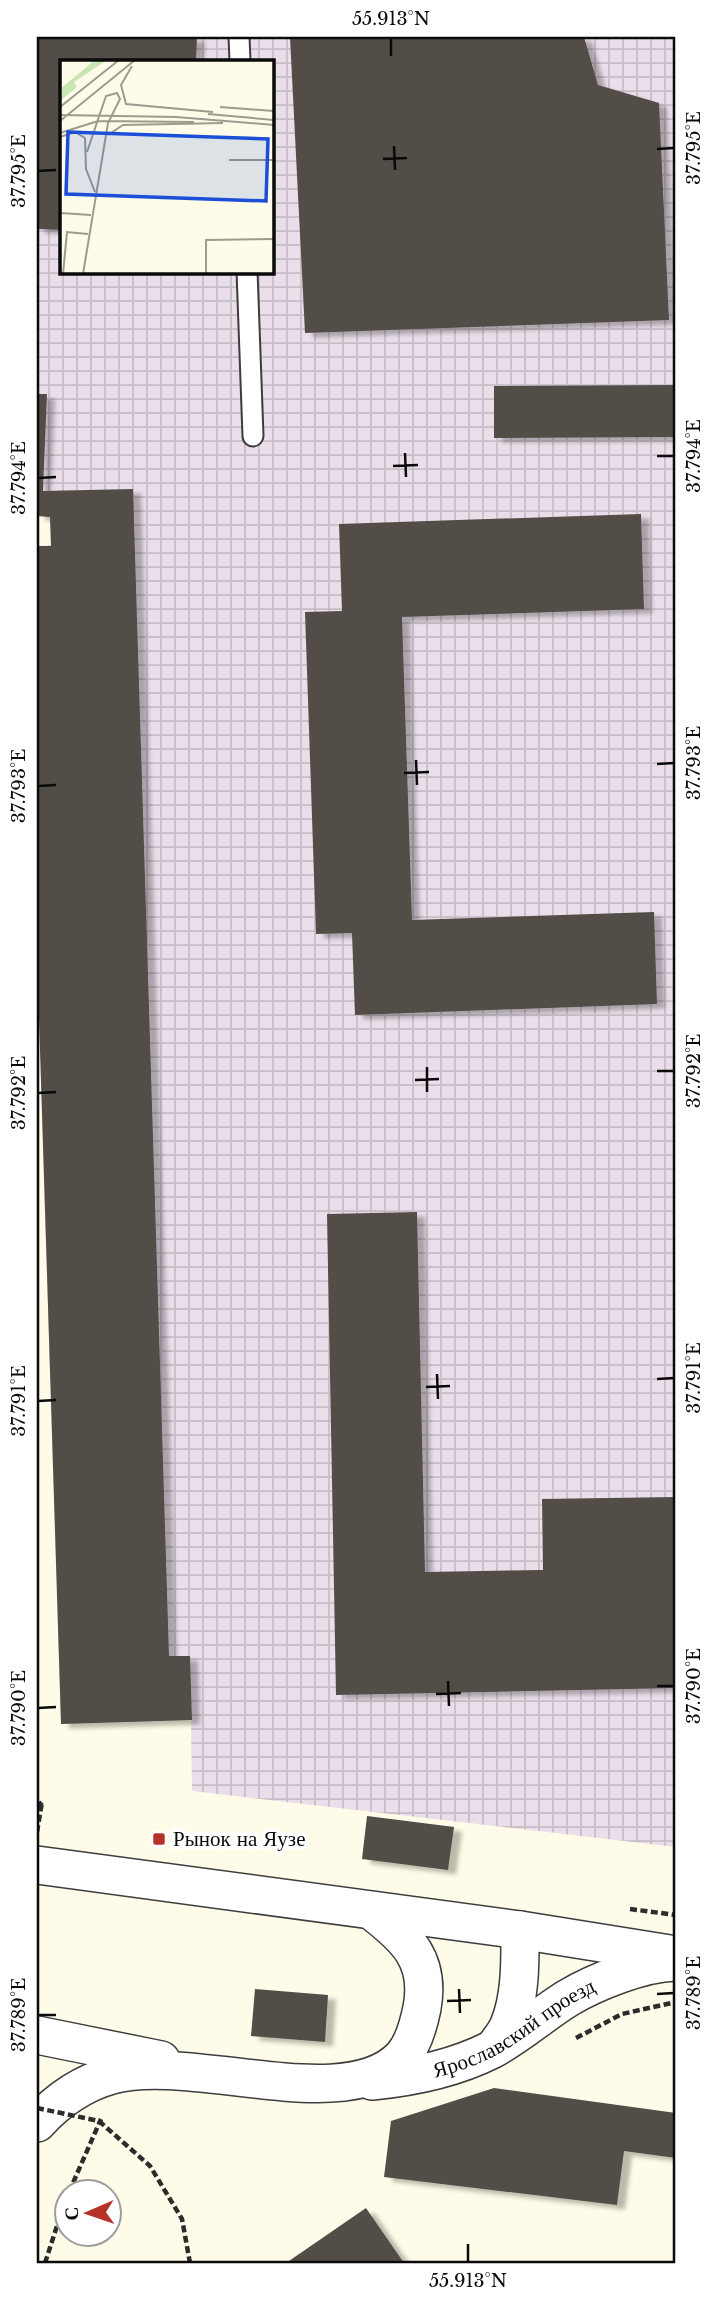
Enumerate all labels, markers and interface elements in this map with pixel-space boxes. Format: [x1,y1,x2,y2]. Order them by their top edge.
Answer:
text: 55.913°N [352,8,430,30]
inset map [60,60,273,273]
text: 37.795°E [683,111,705,185]
text: 37.795°E [8,134,30,208]
text: 37.794°E [683,419,705,493]
text: 37.794°E [8,441,30,515]
text: 37.793°E [683,726,705,800]
text: 37.793°E [8,749,30,823]
text: 37.792°E [683,1034,705,1108]
text: 37.792°E [8,1056,30,1130]
text: 37.791°E [683,1342,705,1414]
text: 37.791°E [8,1365,30,1437]
text: 37.790°E [683,1648,705,1724]
text: 37.790°E [8,1670,30,1746]
place label: Рынок на Яузе [173,1826,305,1852]
marker: Рынок на Яузе [151,1831,167,1847]
text: 37.789°E [683,1956,705,2030]
street label: Ярославский проезд [430,1973,600,2084]
text: 37.789°E [8,1978,30,2052]
north arrow [52,2178,122,2248]
text: С [60,2206,83,2221]
text: 55.913°N [429,2270,507,2292]

